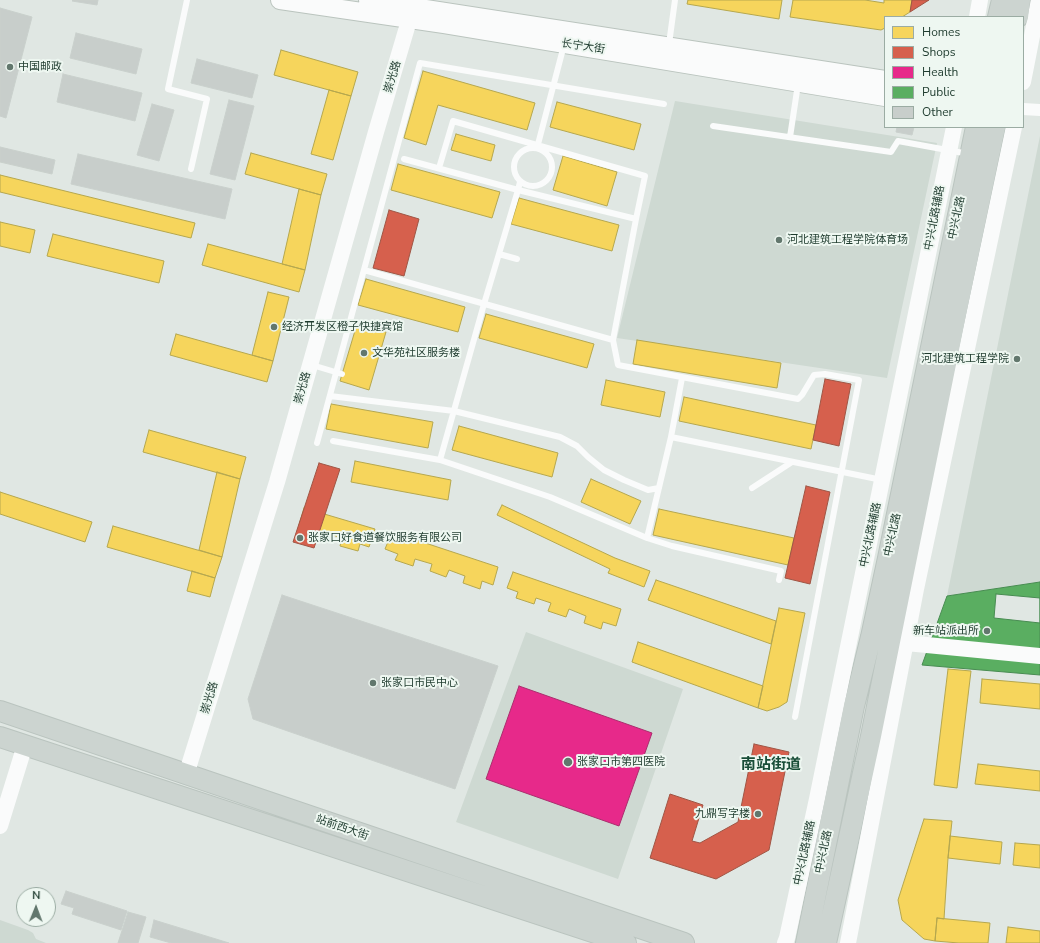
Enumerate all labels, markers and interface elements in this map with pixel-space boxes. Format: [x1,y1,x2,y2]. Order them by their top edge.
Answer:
legend [884,16,1024,128]
text: Homes [922,24,960,40]
street label: 长宁大街 [560,37,606,57]
text: Shops [922,44,956,60]
street label: 崇光路 [382,59,404,95]
place label: 中国邮政 [18,60,62,74]
marker: 中国邮政 [5,62,15,72]
text: Health [922,64,958,80]
text: Public [922,84,955,100]
text: Other [922,104,953,120]
street label: 中兴北路辅路 [922,184,948,252]
street label: 中兴北路 [946,195,968,241]
place label: 河北建筑工程学院体育场 [787,233,908,247]
marker: 河北建筑工程学院体育场 [774,235,784,245]
place label: 经济开发区橙子快捷宾馆 [282,320,403,334]
marker: 经济开发区橙子快捷宾馆 [269,322,279,332]
place label: 文华苑社区服务楼 [372,346,460,360]
marker: 文华苑社区服务楼 [359,348,369,358]
place label: 河北建筑工程学院 [921,352,1009,366]
marker: 河北建筑工程学院 [1012,354,1022,364]
street label: 崇光路 [292,370,314,406]
street label: 中兴北路辅路 [858,501,884,569]
street label: 中兴北路 [882,512,904,558]
place label: 张家口好食道餐饮服务有限公司 [308,531,462,545]
marker: 张家口好食道餐饮服务有限公司 [295,533,305,543]
place label: 新车站派出所 [913,624,979,638]
marker: 新车站派出所 [982,626,992,636]
place label: 张家口市民中心 [381,676,458,690]
marker: 张家口市民中心 [368,678,378,688]
street label: 崇光路 [199,680,221,716]
place label: 张家口市第四医院 [577,755,665,769]
marker: 张家口市第四医院 [562,756,574,768]
district label: 南站街道 [741,756,801,774]
place label: 九鼎写字楼 [695,807,750,821]
marker: 九鼎写字楼 [753,809,763,819]
street label: 站前西大街 [314,813,370,843]
street label: 中兴北路辅路 [792,819,818,887]
street label: 中兴北路 [813,829,835,875]
north arrow [16,887,56,927]
text: N [32,888,40,903]

